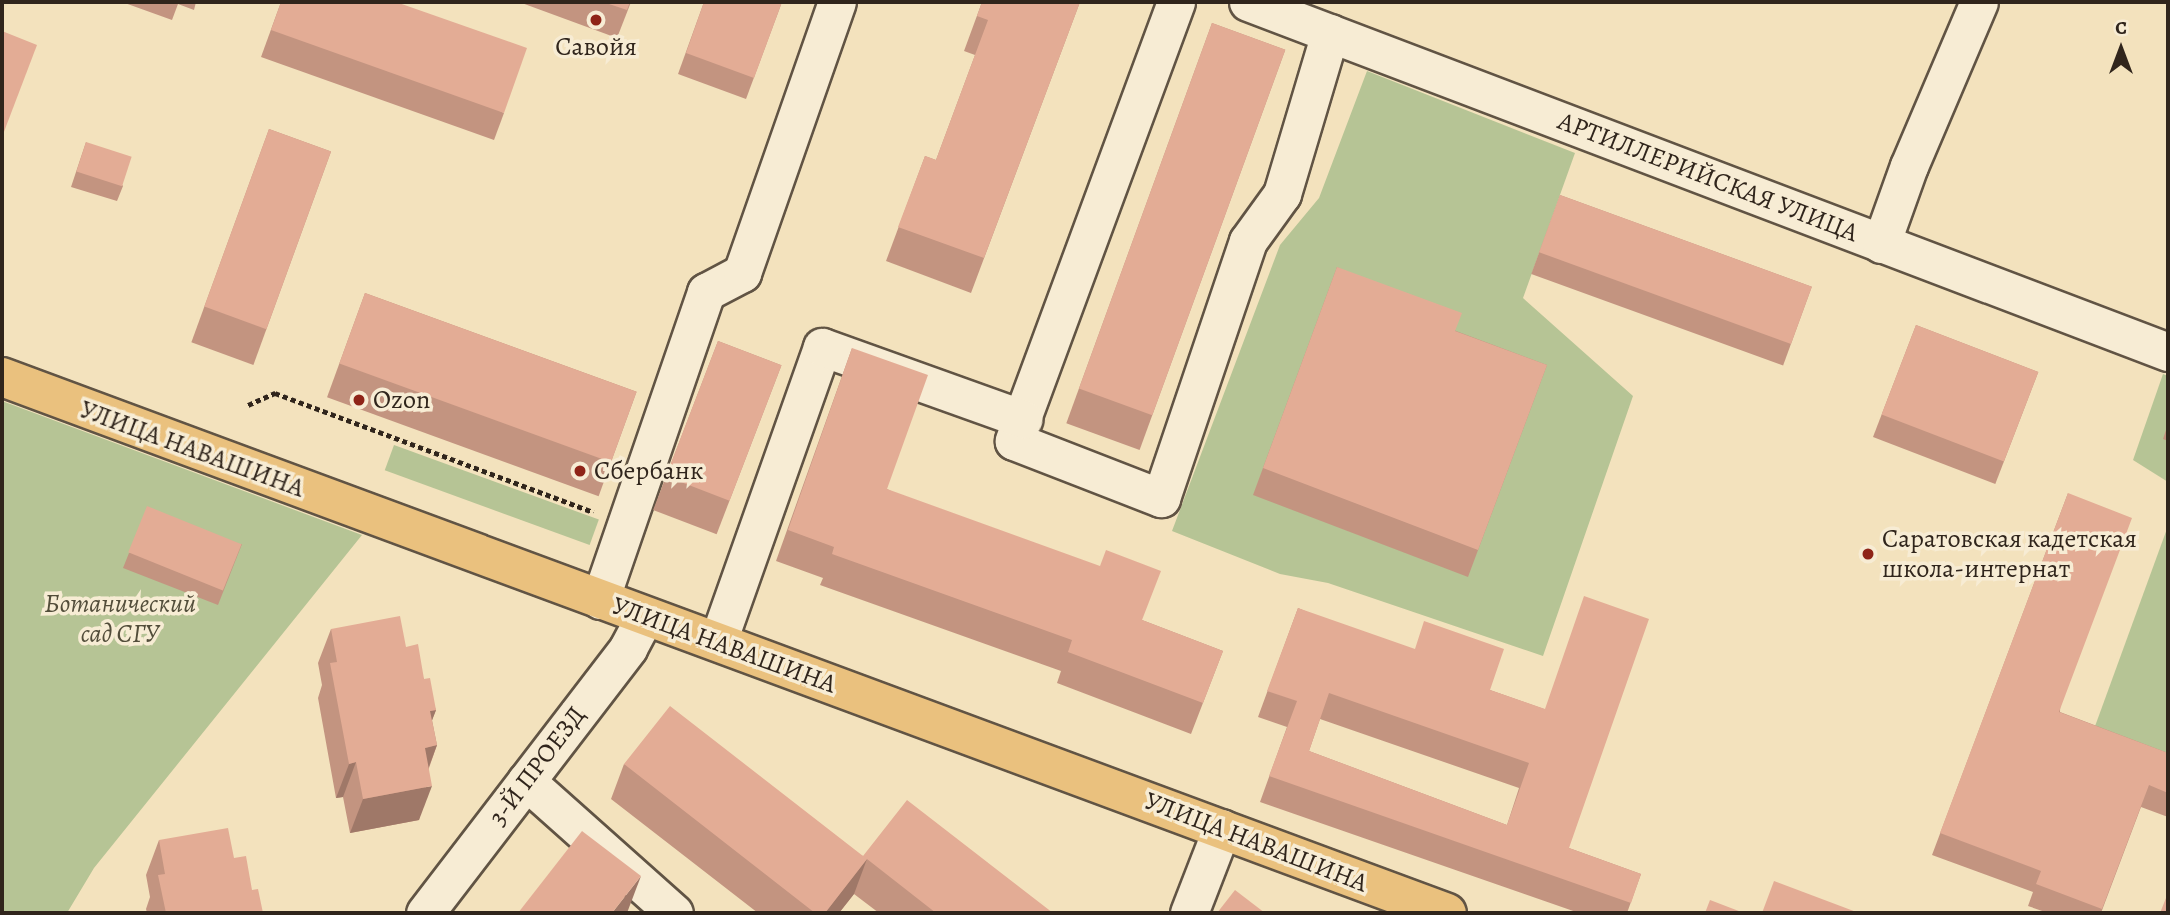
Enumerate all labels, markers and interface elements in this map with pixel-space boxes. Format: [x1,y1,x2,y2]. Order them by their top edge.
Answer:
marker: Савойя [588,12,604,28]
north arrow [2086,14,2156,84]
text: С [2115,15,2127,41]
place label: Савойя [555,31,637,63]
street label: АРТИЛЛЕРИЙСКАЯ УЛИЦА [1554,105,1862,249]
place label: Ozon [373,384,430,416]
marker: Ozon [351,392,367,408]
street label: УЛИЦА НАВАШИНА [76,394,308,504]
place label: Сбербанк [594,455,703,487]
marker: Сбербанк [572,463,588,479]
place label: Саратовская кадетская школа-интернат [1882,523,2137,584]
marker: Саратовская кадетская школа-интернат [1860,546,1876,562]
park label: Ботанический сад СГУ [44,588,196,650]
street label: УЛИЦА НАВАШИНА [608,590,840,700]
street label: 3-Й ПРОЕЗД [482,700,592,832]
street label: УЛИЦА НАВАШИНА [1140,785,1372,899]

